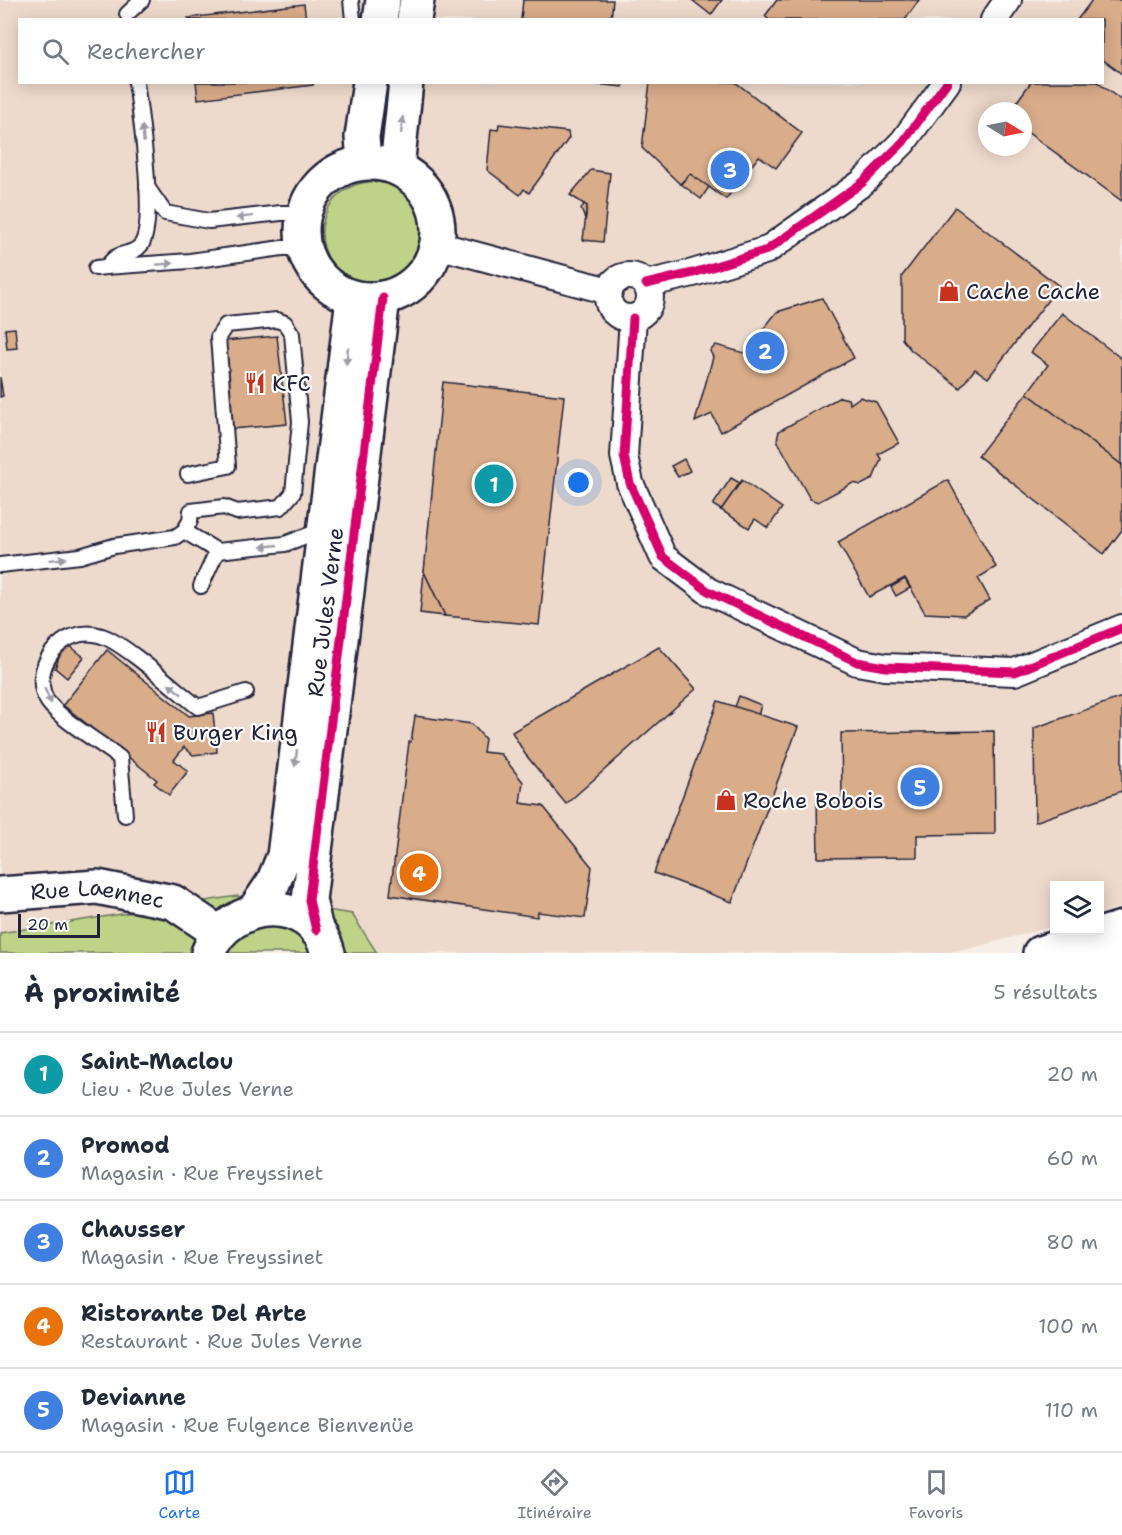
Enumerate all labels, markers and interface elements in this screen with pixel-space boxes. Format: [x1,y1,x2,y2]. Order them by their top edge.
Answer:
search box [18,18,1104,84]
icon: search [39,35,72,68]
text: Rechercher [87,37,206,66]
north arrow [978,102,1032,156]
one-way arrow [397,116,407,135]
one-way arrow [138,124,148,143]
pin: 3 [710,148,750,192]
one-way arrow [236,212,255,222]
one-way arrow [155,259,174,269]
place label: Cache Cache [966,277,1100,306]
shop icon: Cache Cache [937,279,961,303]
pin: 2 [746,328,784,374]
one-way arrow [342,346,351,365]
place label: KFC [272,369,311,398]
restaurant icon: KFC [243,371,267,395]
pin: 1 [474,462,514,506]
your location [564,468,593,497]
street label: Rue Jules Verne [301,526,350,699]
one-way arrow [259,541,278,550]
one-way arrow [49,554,68,564]
one-way arrow [167,683,183,695]
one-way arrow [43,688,52,705]
place label: Burger King [173,718,298,747]
restaurant icon: Burger King [144,720,168,744]
one-way arrow [291,748,301,767]
pin: 5 [900,764,940,810]
place label: Roche Bobois [743,786,884,815]
shop icon: Roche Bobois [714,788,738,812]
pin: 4 [400,850,438,896]
street label: Rue Laennec [29,873,167,915]
map controls [1050,881,1104,935]
button: layers [1050,881,1104,935]
scale bar [18,911,100,938]
text: 20 m [27,914,68,935]
text: À proximité [24,975,180,1010]
text: 5 résultats [993,979,1098,1005]
text: Saint-Maclou [81,1047,234,1076]
text: 1 [39,1061,48,1087]
text: 20 m [1047,1061,1098,1087]
text: Lieu · Rue Jules Verne [81,1076,294,1102]
text: Promod [81,1131,170,1160]
text: 2 [37,1145,51,1171]
text: 60 m [1046,1145,1098,1171]
text: Magasin · Rue Freyssinet [81,1160,324,1186]
text: Chausser [81,1215,185,1244]
text: 3 [37,1229,51,1255]
text: 80 m [1046,1229,1098,1255]
text: Magasin · Rue Freyssinet [81,1244,324,1270]
text: Ristorante Del Arte [81,1299,307,1328]
text: 4 [37,1313,51,1339]
text: 100 m [1038,1313,1098,1339]
text: Restaurant · Rue Jules Verne [81,1328,362,1354]
text: Devianne [81,1383,186,1412]
text: 5 [37,1397,50,1423]
text: 110 m [1044,1397,1098,1423]
text: Magasin · Rue Fulgence Bienvenüe [81,1412,414,1438]
tab: Carte [159,1466,200,1523]
tab: Itinéraire [517,1466,592,1523]
tab: Favoris [909,1466,963,1523]

